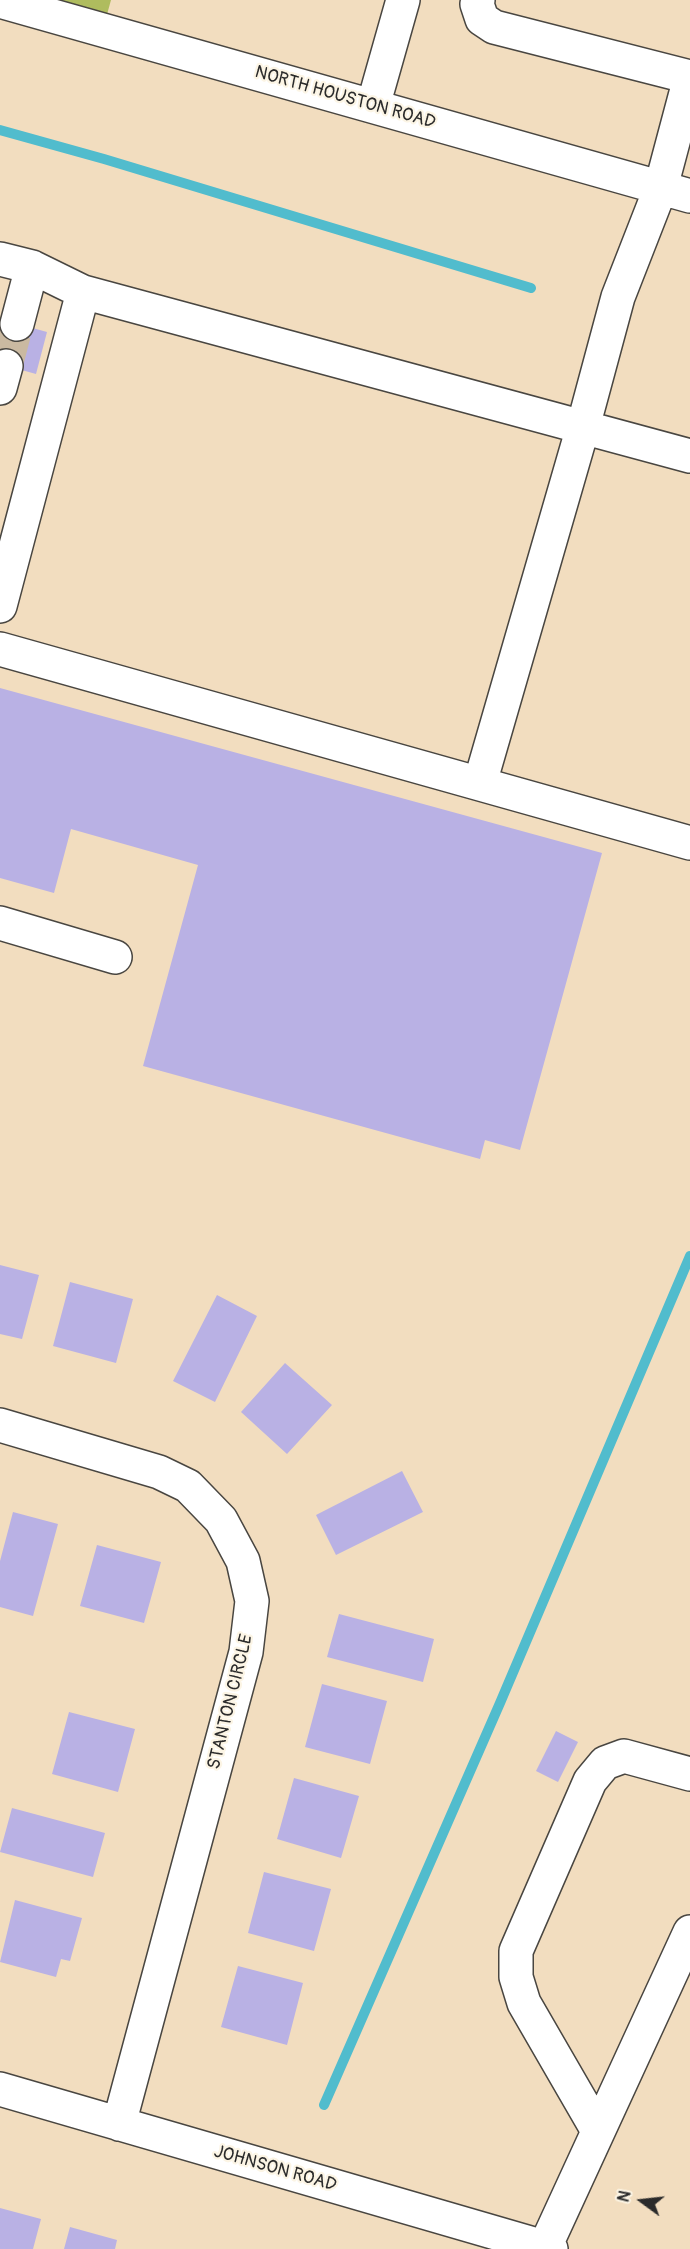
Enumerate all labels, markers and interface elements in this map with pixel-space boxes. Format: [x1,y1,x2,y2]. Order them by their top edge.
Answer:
street label: NORTH HOUSTON ROAD [252,62,438,134]
street label: STANTON CIRCLE [204,1632,258,1772]
street label: JOHNSON ROAD [211,2141,339,2197]
north arrow [612,2171,672,2231]
text: N [614,2189,636,2204]

